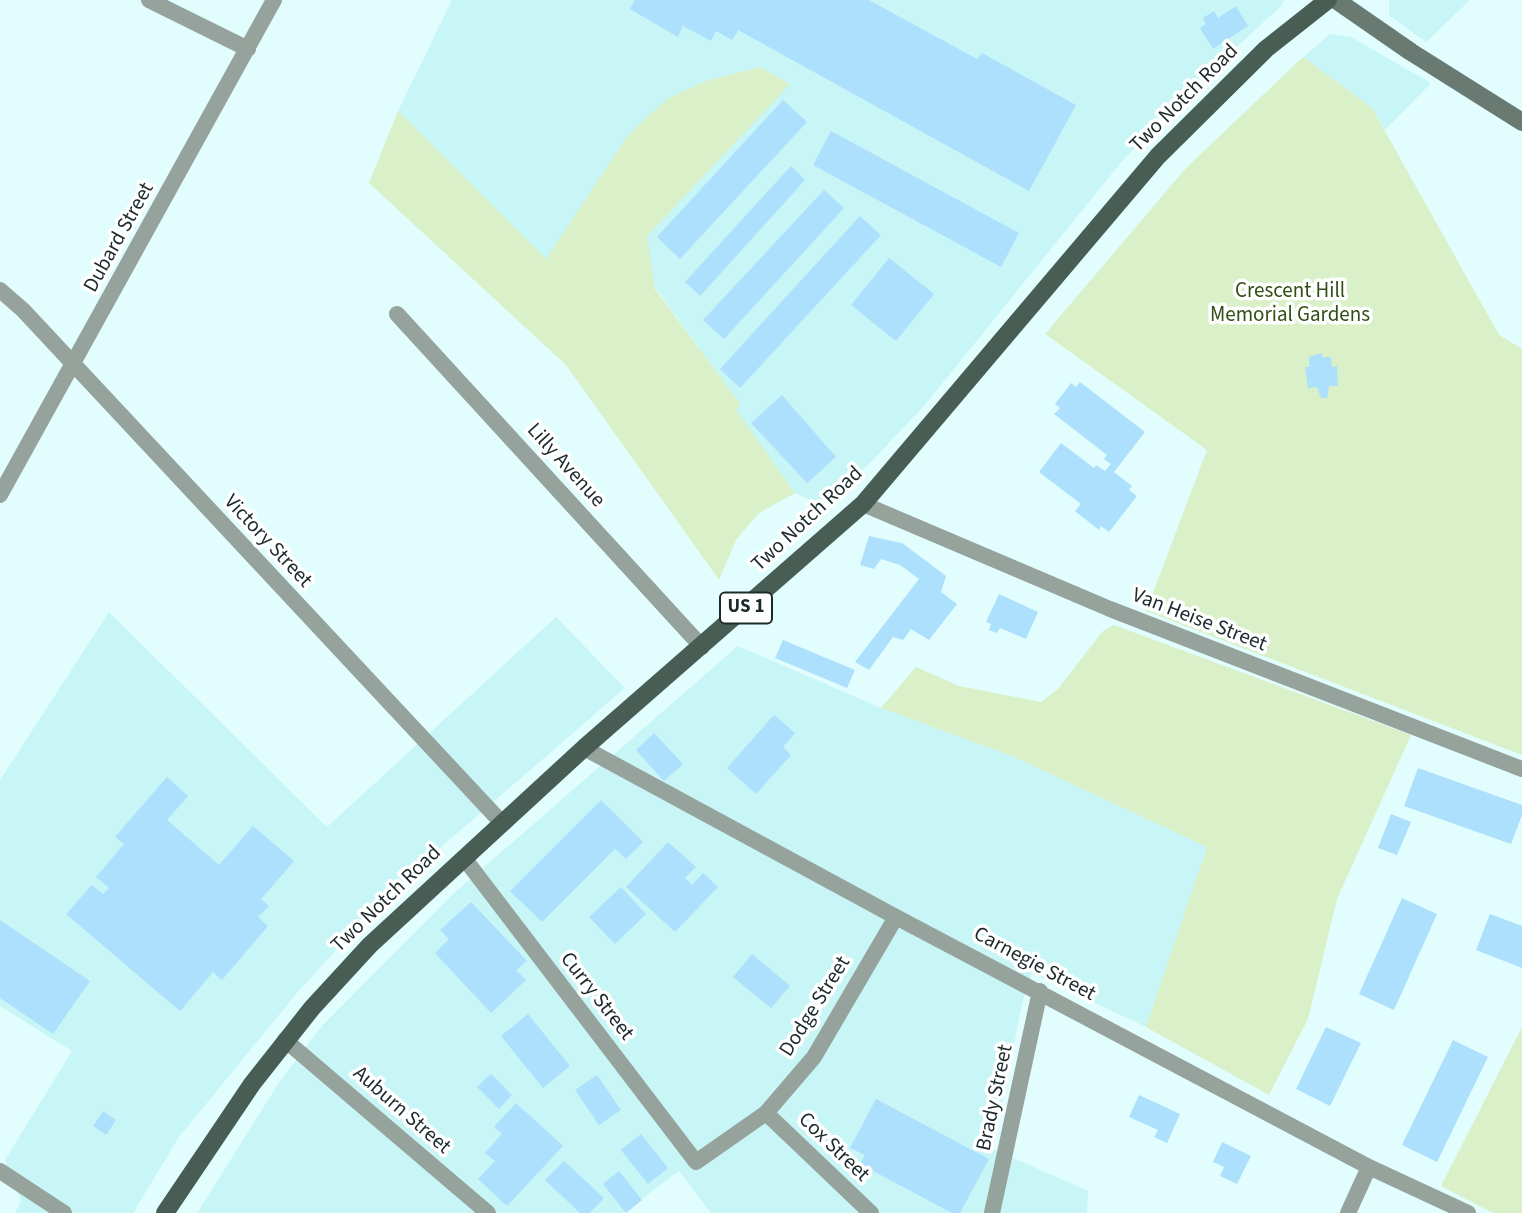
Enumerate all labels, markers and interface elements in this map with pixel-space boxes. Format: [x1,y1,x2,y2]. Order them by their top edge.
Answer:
street label: Two Notch Road [1126,40,1244,158]
street label: Dubard Street [79,179,161,297]
park label: Crescent Hill Memorial Gardens [1210,279,1370,329]
street label: Lilly Avenue [521,419,609,513]
street label: Two Notch Road [747,462,869,578]
street label: Victory Street [218,490,316,594]
street label: Van Heise Street [1128,584,1270,658]
road number: US 1 [720,593,772,624]
street label: Two Notch Road [327,841,447,959]
street label: Carnegie Street [969,922,1099,1008]
street label: Curry Street [554,948,638,1046]
street label: Dodge Street [775,952,857,1062]
street label: Brady Street [972,1043,1020,1153]
street label: Auburn Street [347,1062,455,1160]
street label: Cox Street [792,1108,874,1188]

